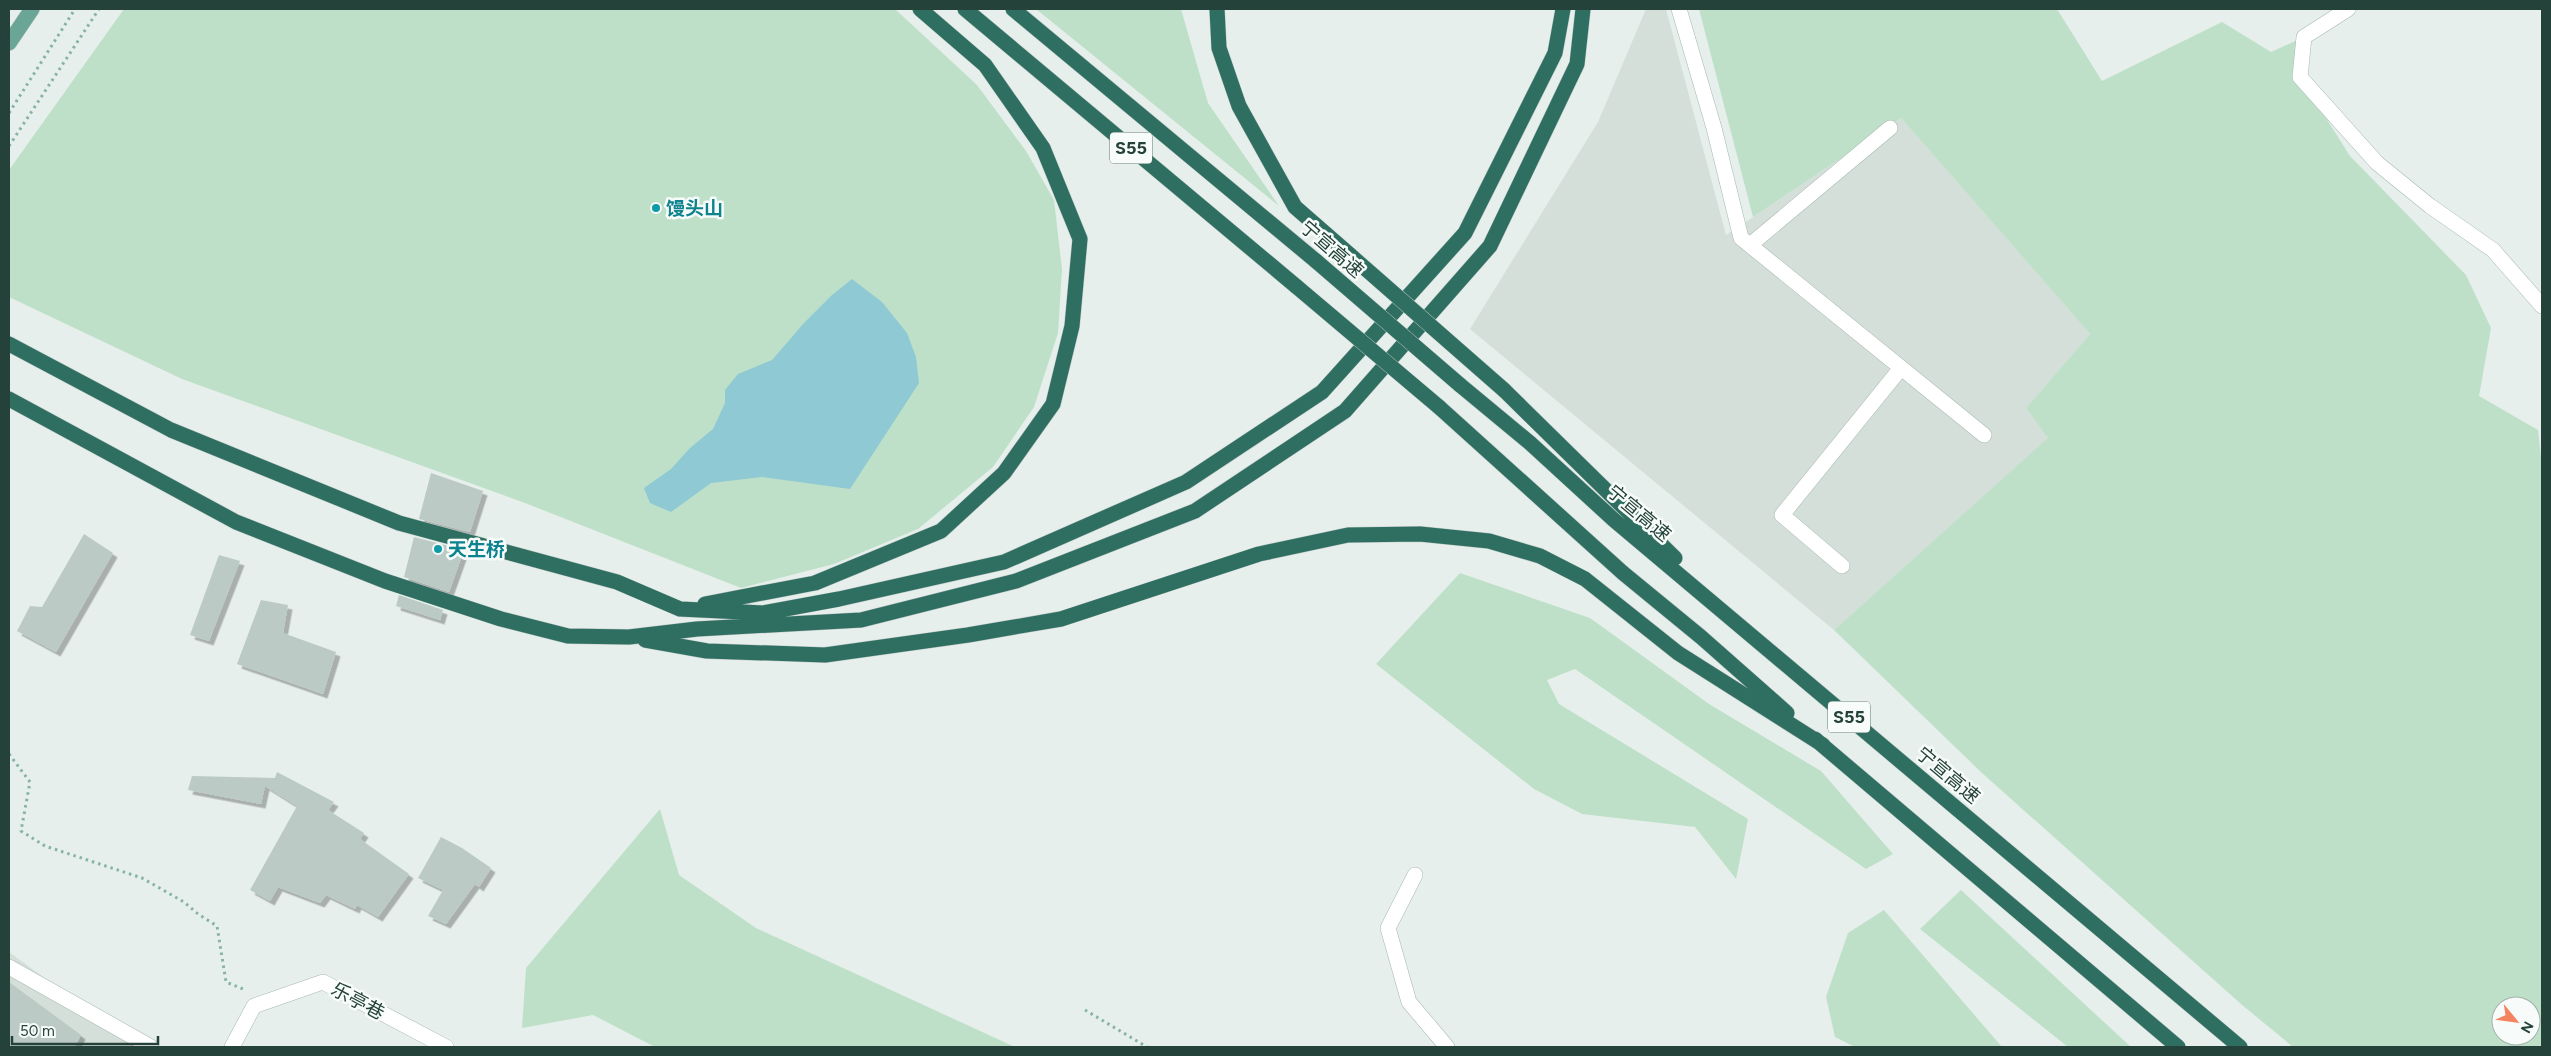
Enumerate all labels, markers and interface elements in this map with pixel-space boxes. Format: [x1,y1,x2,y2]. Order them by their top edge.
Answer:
road number: S55 [1110,132,1152,164]
place label: 馒头山 [666,197,723,220]
marker: 馒头山 [650,202,662,214]
street label: 宁宣高速 [1296,215,1368,283]
street label: 宁宣高速 [1602,480,1676,546]
place label: 天生桥 [448,538,505,561]
marker: 天生桥 [432,543,444,555]
road number: S55 [1828,702,1870,732]
street label: 宁宣高速 [1911,742,1985,808]
street label: 乐亭巷 [327,977,389,1025]
north arrow [2491,996,2541,1046]
scale bar [12,1014,159,1046]
text: N [2517,1018,2537,1036]
text: 50 m [20,1022,55,1040]

